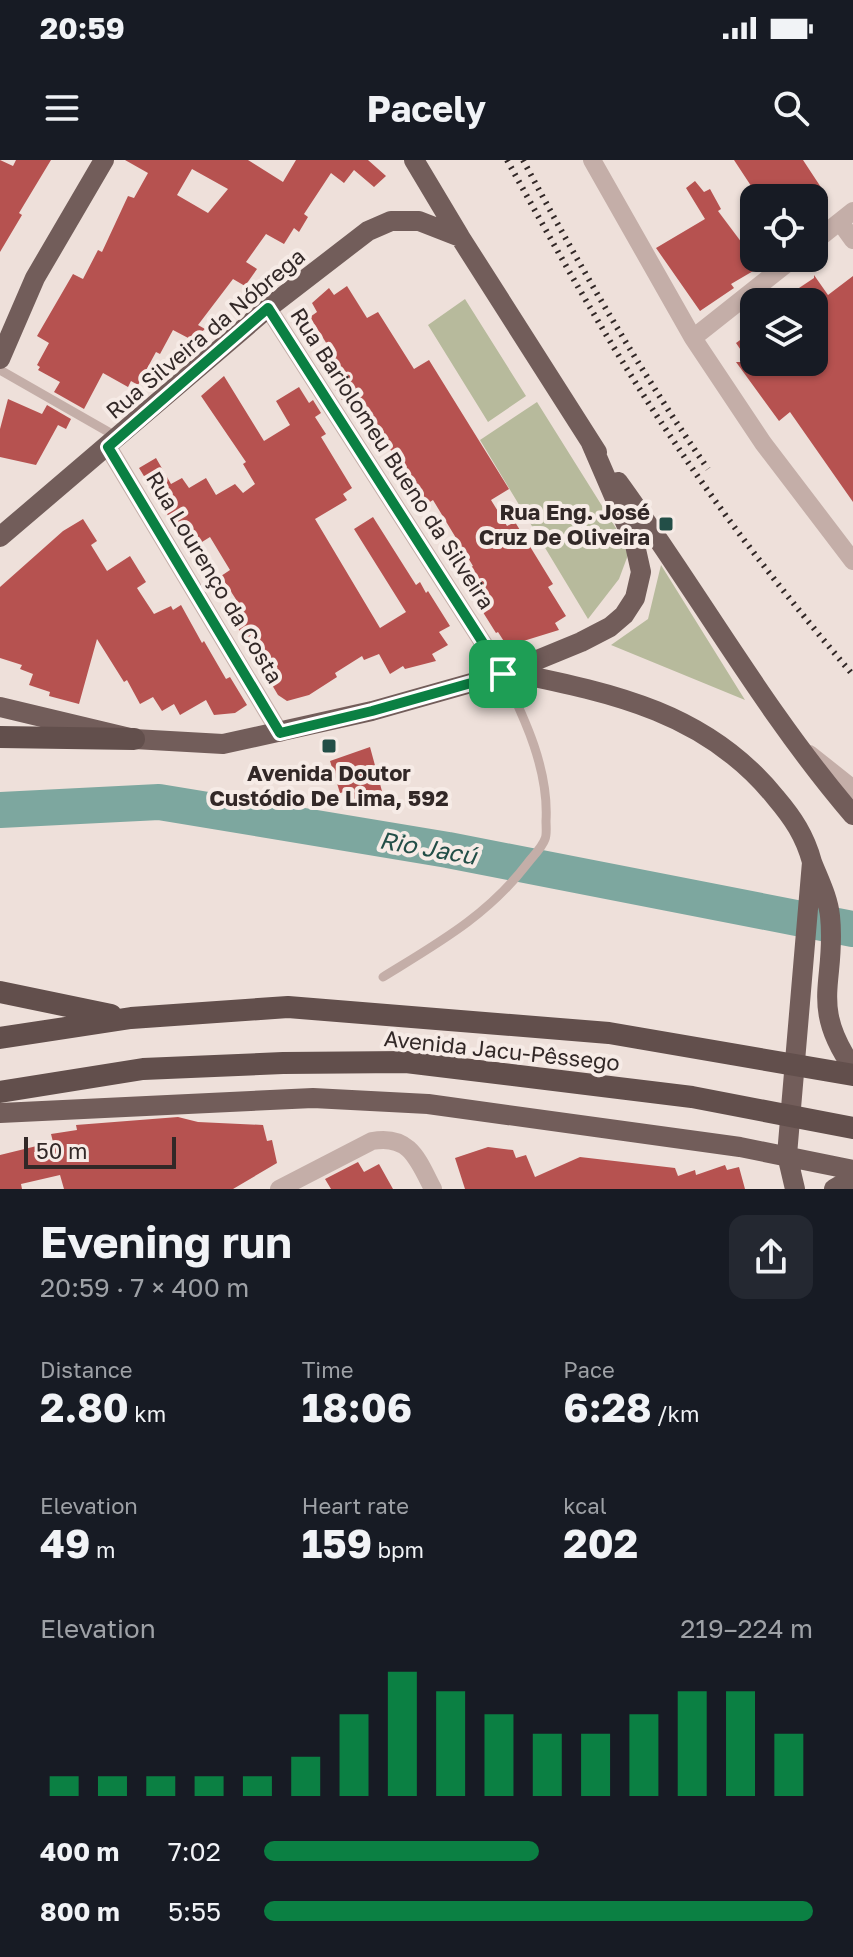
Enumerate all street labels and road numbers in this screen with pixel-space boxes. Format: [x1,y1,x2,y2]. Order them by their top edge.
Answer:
street label: Rua Silveira da Nóbrega [100,242,310,424]
street label: Rua Bariolomeu Bueno da Silveira [285,302,501,614]
street label: Rua Lourenço da Costa [141,466,289,688]
street label: Avenida Jacu-Pêssego [383,1024,621,1076]

